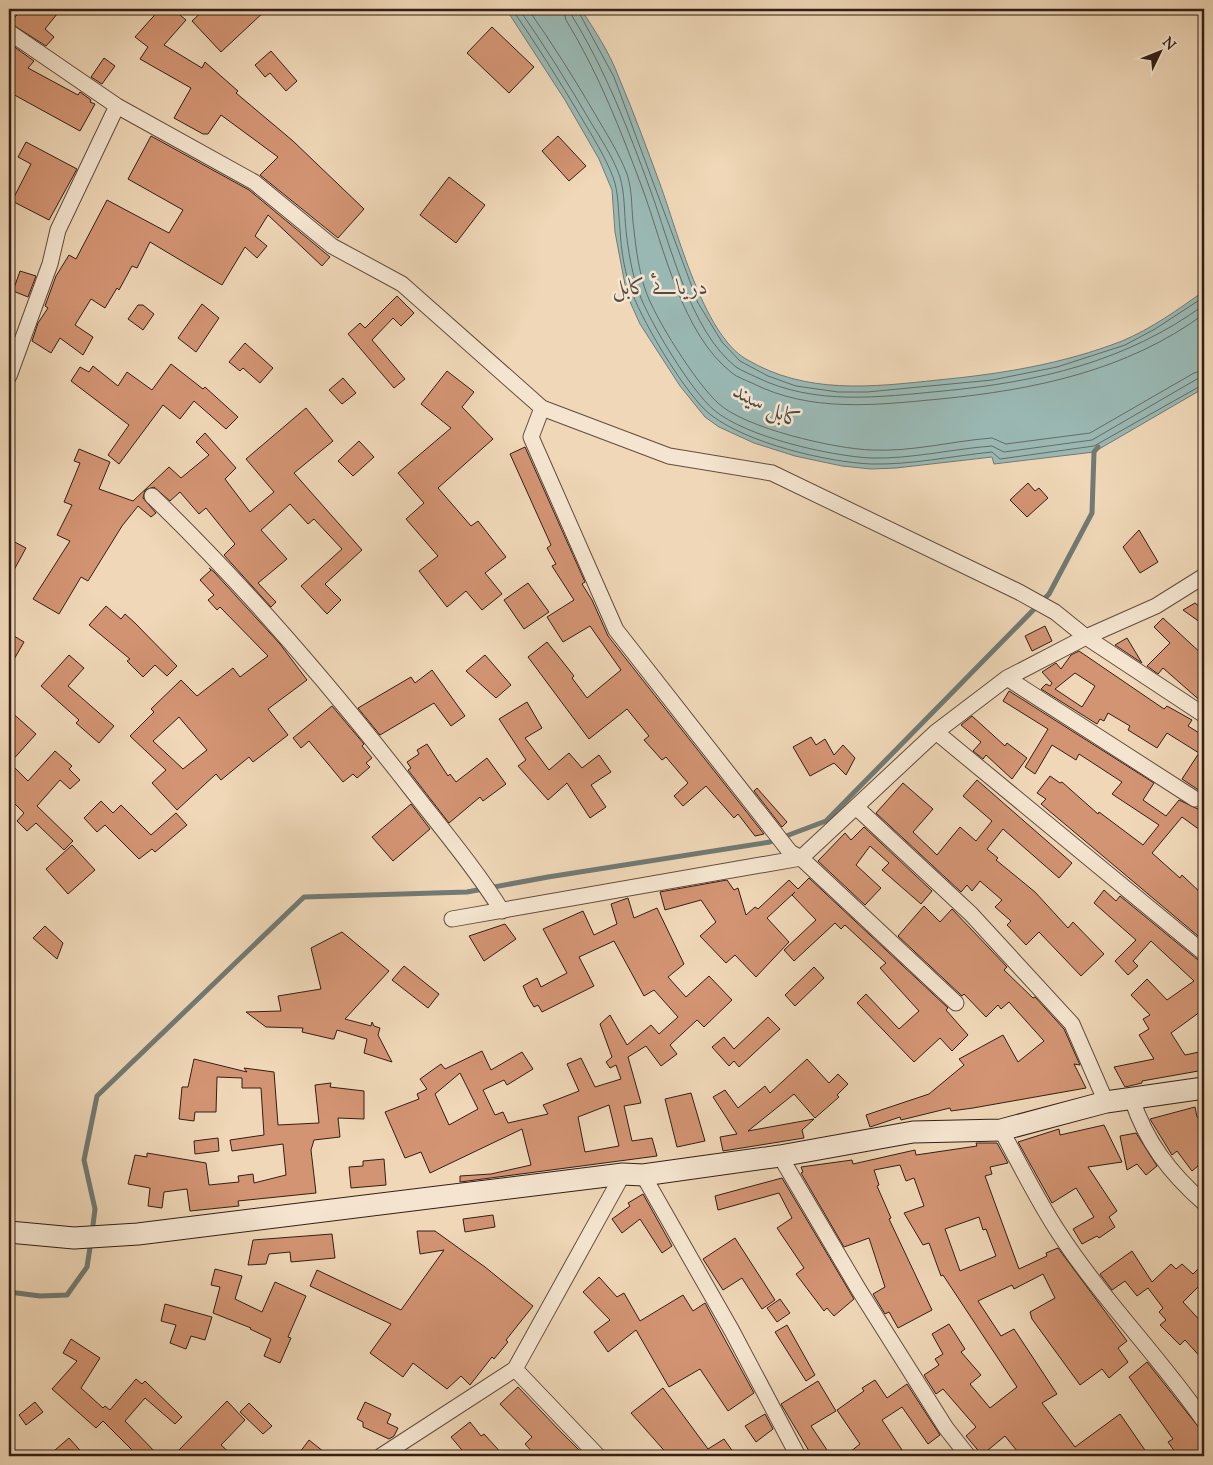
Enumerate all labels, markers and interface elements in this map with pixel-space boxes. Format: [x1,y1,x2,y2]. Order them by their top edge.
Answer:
north arrow [1136,28,1186,78]
text: N [1157,34,1179,55]
water label: دریائے کابل [612,272,708,305]
water label: کابل سيند [727,377,807,439]

